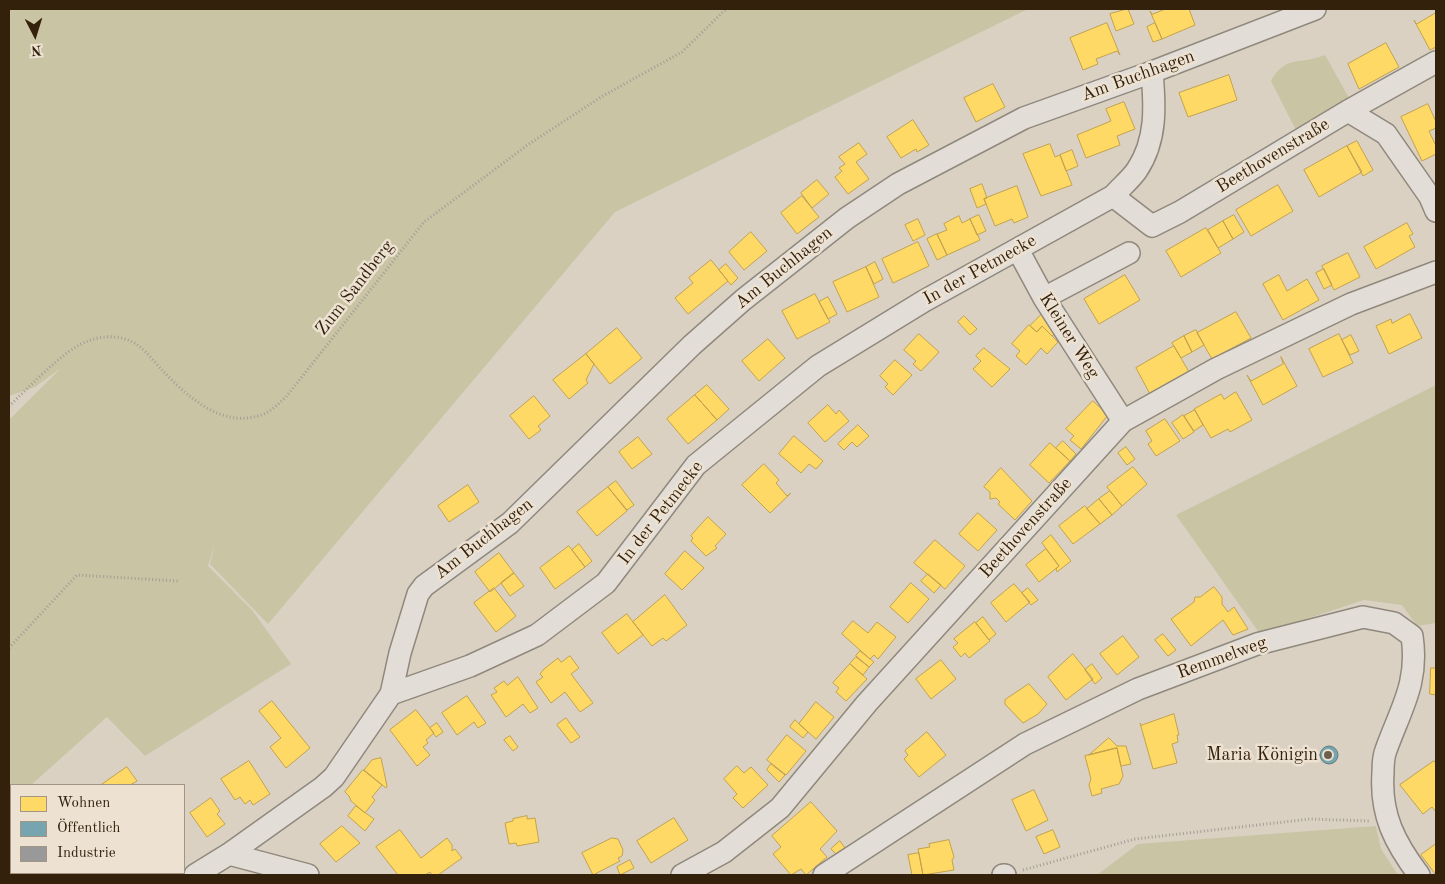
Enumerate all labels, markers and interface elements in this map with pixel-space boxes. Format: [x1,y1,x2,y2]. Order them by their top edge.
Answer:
north arrow [10,10,60,60]
text: N [30,43,42,57]
street label: Am Buchhagen [1078,45,1198,107]
street label: Beethovenstraße [1213,114,1333,198]
street label: Am Buchhagen [731,222,837,314]
street label: In der Petmecke [920,230,1040,310]
street label: Zum Sandberg [311,236,399,340]
street label: Kleiner Weg [1034,289,1104,383]
street label: In der Petmecke [614,457,708,569]
street label: Beethovenstraße [975,473,1077,583]
street label: Am Buchhagen [430,494,538,584]
street label: Remmelweg [1174,632,1270,684]
place label: Maria Königin [1206,744,1318,766]
marker: Maria Königin [1322,749,1334,761]
legend [10,784,185,874]
text: Wohnen [57,796,110,811]
text: Öffentlich [57,821,120,836]
text: Industrie [57,846,116,861]

